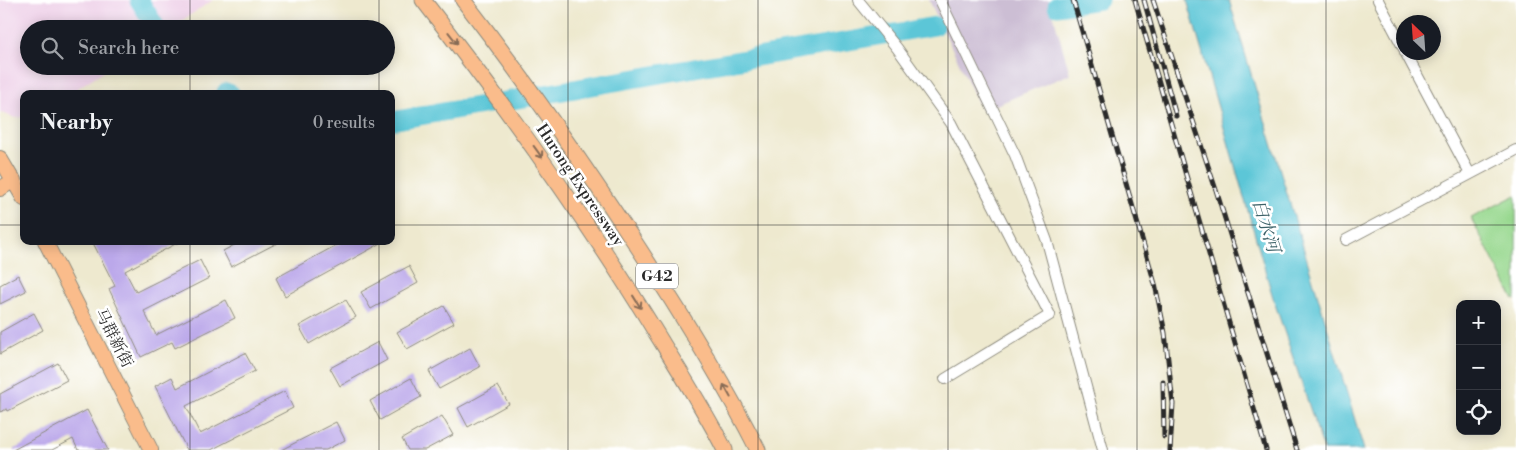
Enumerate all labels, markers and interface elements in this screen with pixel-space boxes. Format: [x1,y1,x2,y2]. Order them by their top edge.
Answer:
north arrow [1396,15,1441,60]
search box [20,20,395,75]
one-way arrow [448,32,459,45]
icon: search [38,34,66,62]
text: Search here [78,36,179,60]
text: Nearby [40,110,113,136]
text: 0 results [313,113,375,133]
street label: Hurong Expressway [532,120,628,250]
one-way arrow [533,144,543,158]
water label: 白水河 [1247,197,1286,258]
road number: G42 [636,264,678,288]
one-way arrow [632,294,642,308]
map controls [1456,300,1501,435]
button: + [1456,300,1501,345]
street label: 马群新街 [91,305,137,371]
button: − [1456,345,1501,390]
one-way arrow [722,385,732,399]
button: locate [1456,390,1501,435]

